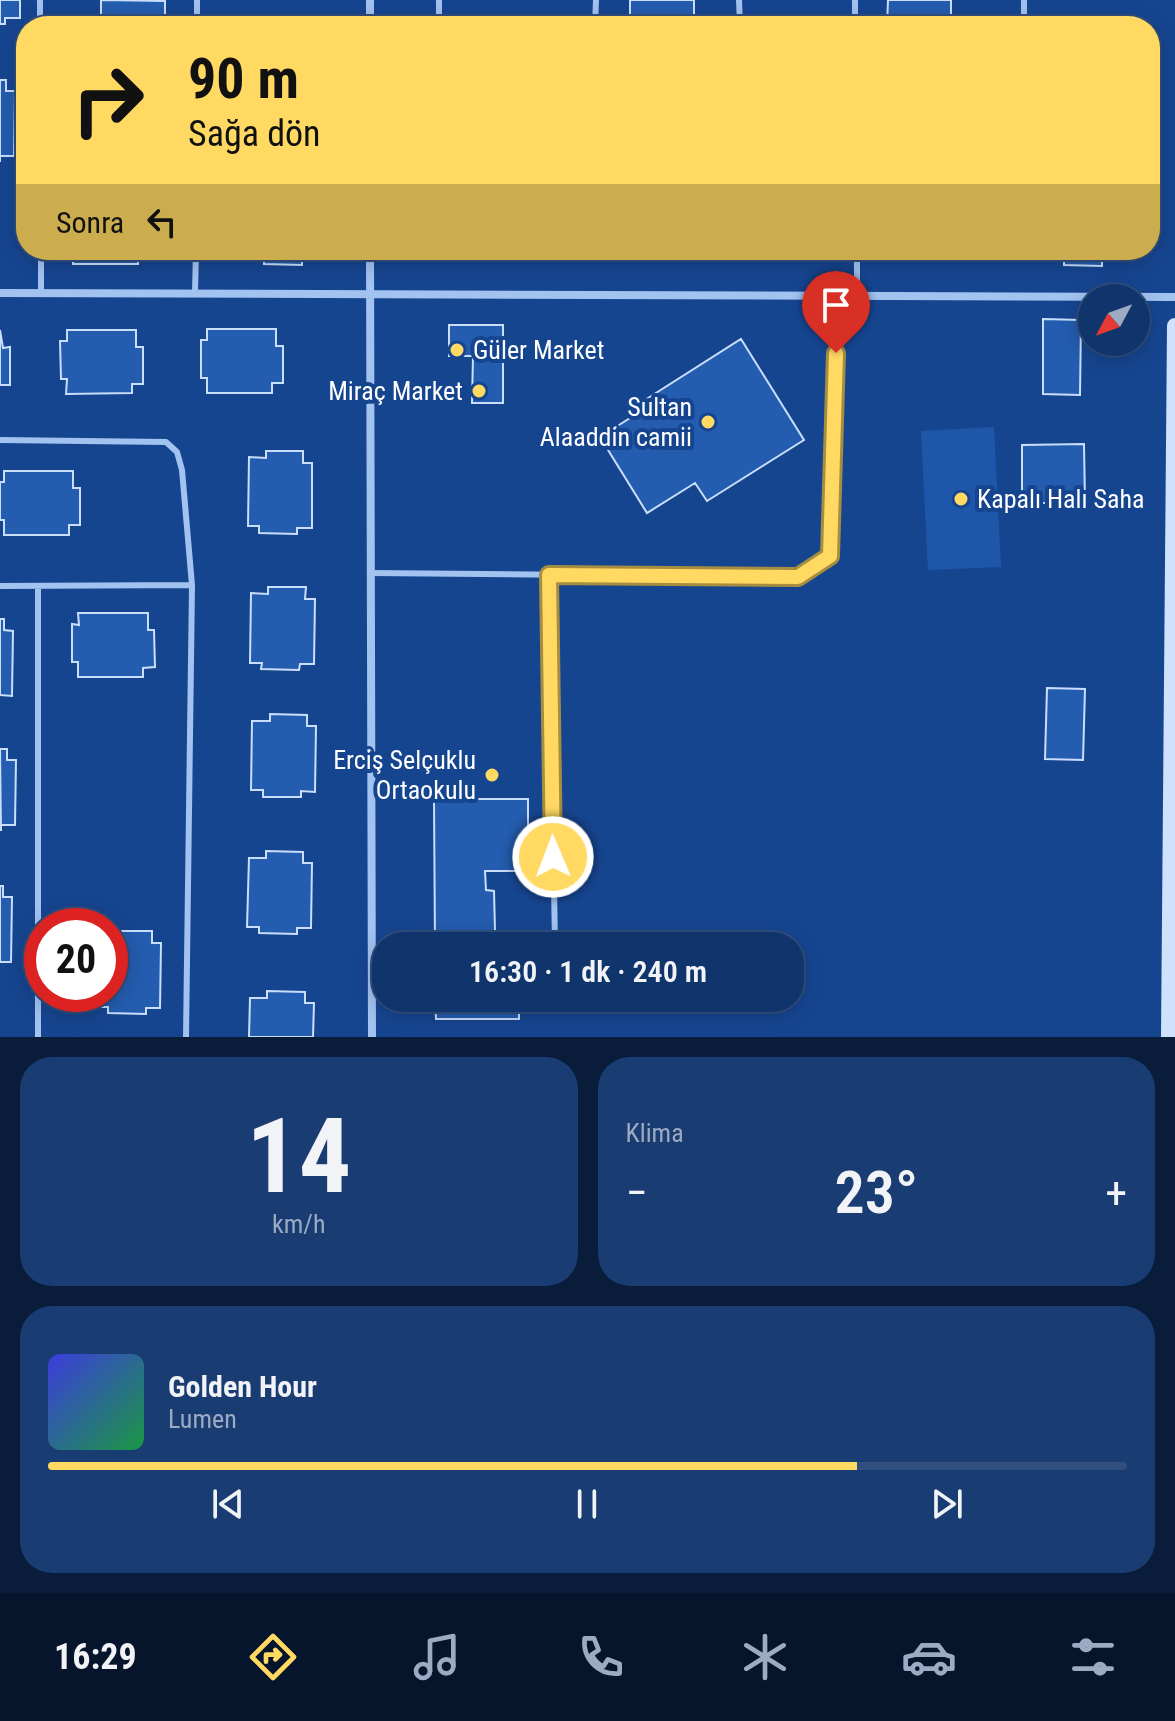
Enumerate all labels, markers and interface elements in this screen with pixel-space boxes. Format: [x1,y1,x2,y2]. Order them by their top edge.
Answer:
text: 90 m [188,46,299,112]
icon: right [56,48,160,152]
text: Sağa dön [188,113,321,155]
icon: left [140,200,184,244]
text: Sonra [56,205,124,240]
pin [802,271,870,353]
icon: arrive [814,283,858,327]
north arrow [1078,284,1150,356]
map controls [1078,284,1150,356]
place label: Güler Market [473,335,604,365]
marker: Güler Market [448,341,466,359]
place label: Miraç Market [328,376,463,406]
marker: Miraç Market [470,382,488,400]
place label: Sultan Alaaddin camii [540,392,692,452]
marker: Sultan Alaaddin camii [699,413,717,431]
place label: Kapalı Halı Saha [977,484,1145,514]
marker: Kapalı Halı Saha [952,490,970,508]
place label: Erciş Selçuklu Ortaokulu [333,745,476,805]
marker: Erciş Selçuklu Ortaokulu [483,766,501,784]
position arrow [511,815,595,899]
speed limit sign: 20 [24,908,128,1012]
text: 16:30 · 1 dk · 240 m [469,954,707,989]
text: 14 [246,1096,351,1217]
text: Klima [626,1118,684,1148]
text: 23° [835,1157,918,1228]
text: − [626,1167,648,1219]
text: + [1105,1167,1127,1219]
text: km/h [272,1209,326,1239]
text: Golden Hour [168,1369,317,1404]
text: Lumen [168,1404,237,1434]
icon: previous [206,1482,250,1526]
icon: pause [565,1482,609,1526]
icon: next [925,1482,969,1526]
icon: directions [245,1629,301,1685]
icon: music [409,1629,465,1685]
icon: phone [573,1629,629,1685]
icon: climate [737,1629,793,1685]
icon: car [901,1629,957,1685]
icon: filters [1065,1629,1121,1685]
text: 16:29 [54,1636,137,1678]

